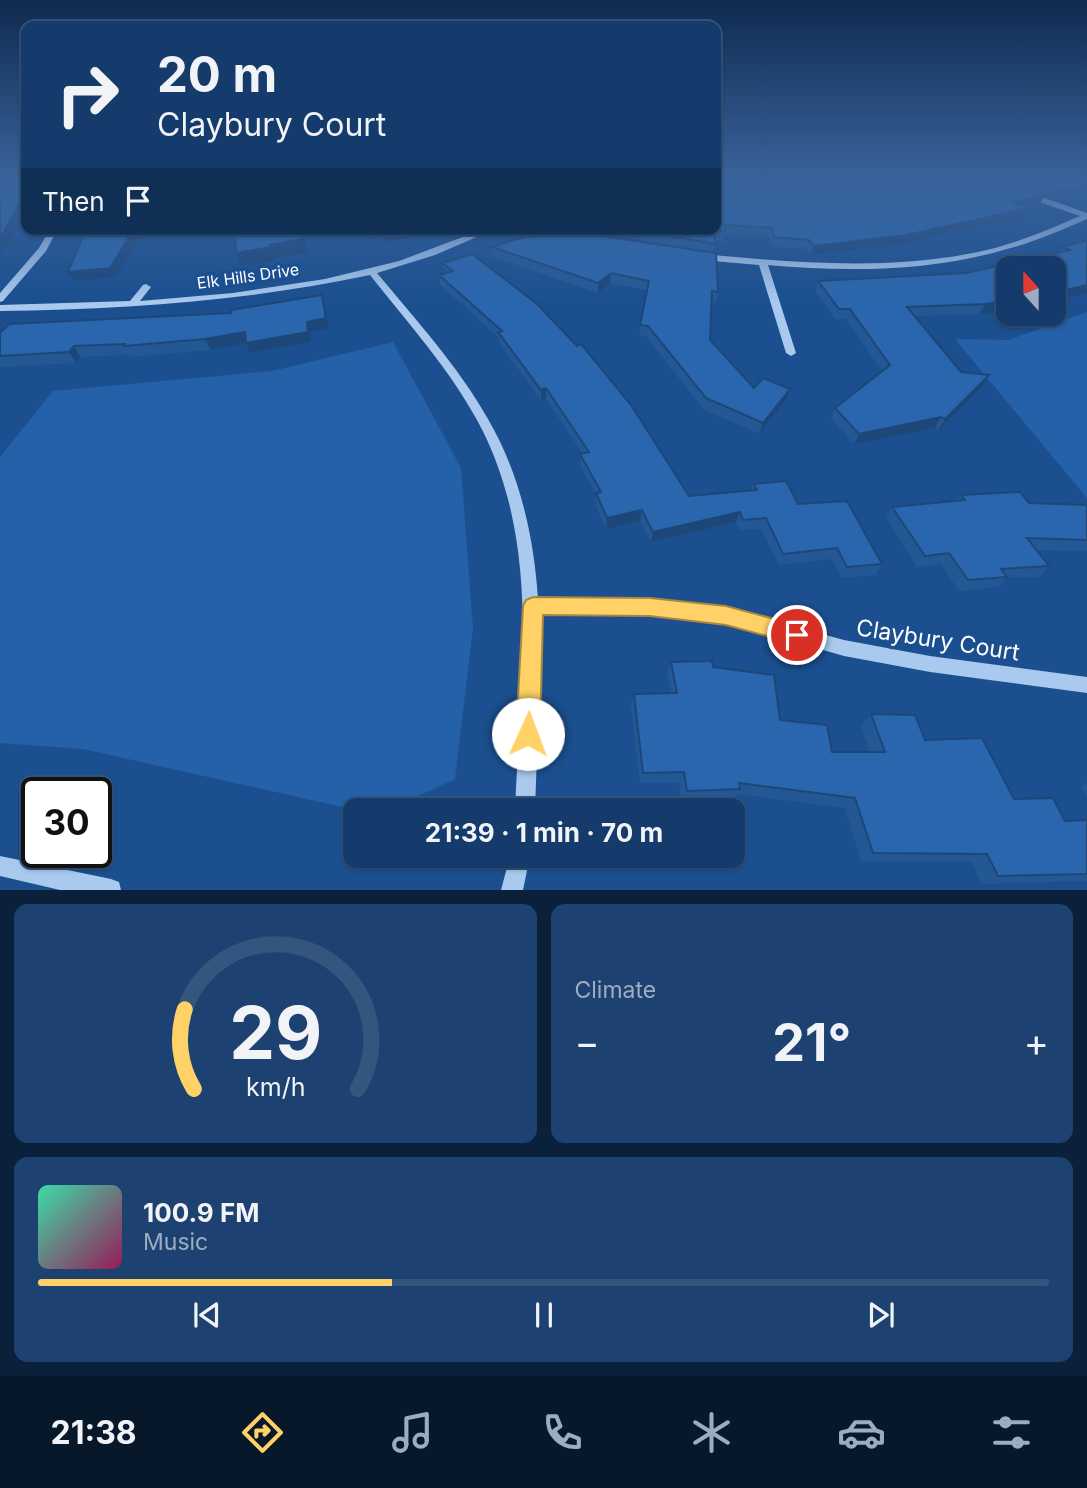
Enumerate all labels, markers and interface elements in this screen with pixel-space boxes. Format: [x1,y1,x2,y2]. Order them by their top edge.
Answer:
text: 20 m [157,45,277,104]
icon: right [42,49,133,140]
text: Claybury Court [157,105,386,144]
icon: arrive [119,182,157,220]
text: Then [42,186,105,217]
north arrow [996,256,1066,326]
map controls [996,256,1066,326]
street label: Elk Hills Drive [196,259,300,293]
pin [767,605,827,665]
street label: Claybury Court [854,613,1022,667]
icon: arrive [778,616,816,654]
position arrow [491,697,565,771]
speed limit sign: 30 [21,777,112,868]
text: 21:39 · 1 min · 70 m [425,817,663,848]
text: Climate [575,976,656,1004]
text: 29 [229,989,322,1078]
text: 21° [772,1011,851,1074]
text: − [575,1019,600,1065]
text: + [1024,1019,1049,1065]
text: km/h [246,1072,305,1102]
text: 100.9 FM [143,1197,259,1228]
text: Music [143,1228,208,1256]
icon: previous [188,1296,226,1334]
icon: pause [525,1296,563,1334]
icon: next [862,1296,900,1334]
icon: directions [238,1408,287,1457]
icon: music [388,1408,437,1457]
icon: phone [538,1408,587,1457]
icon: climate [687,1408,736,1457]
icon: car [837,1408,886,1457]
icon: filters [987,1408,1036,1457]
text: 21:38 [50,1413,137,1452]

